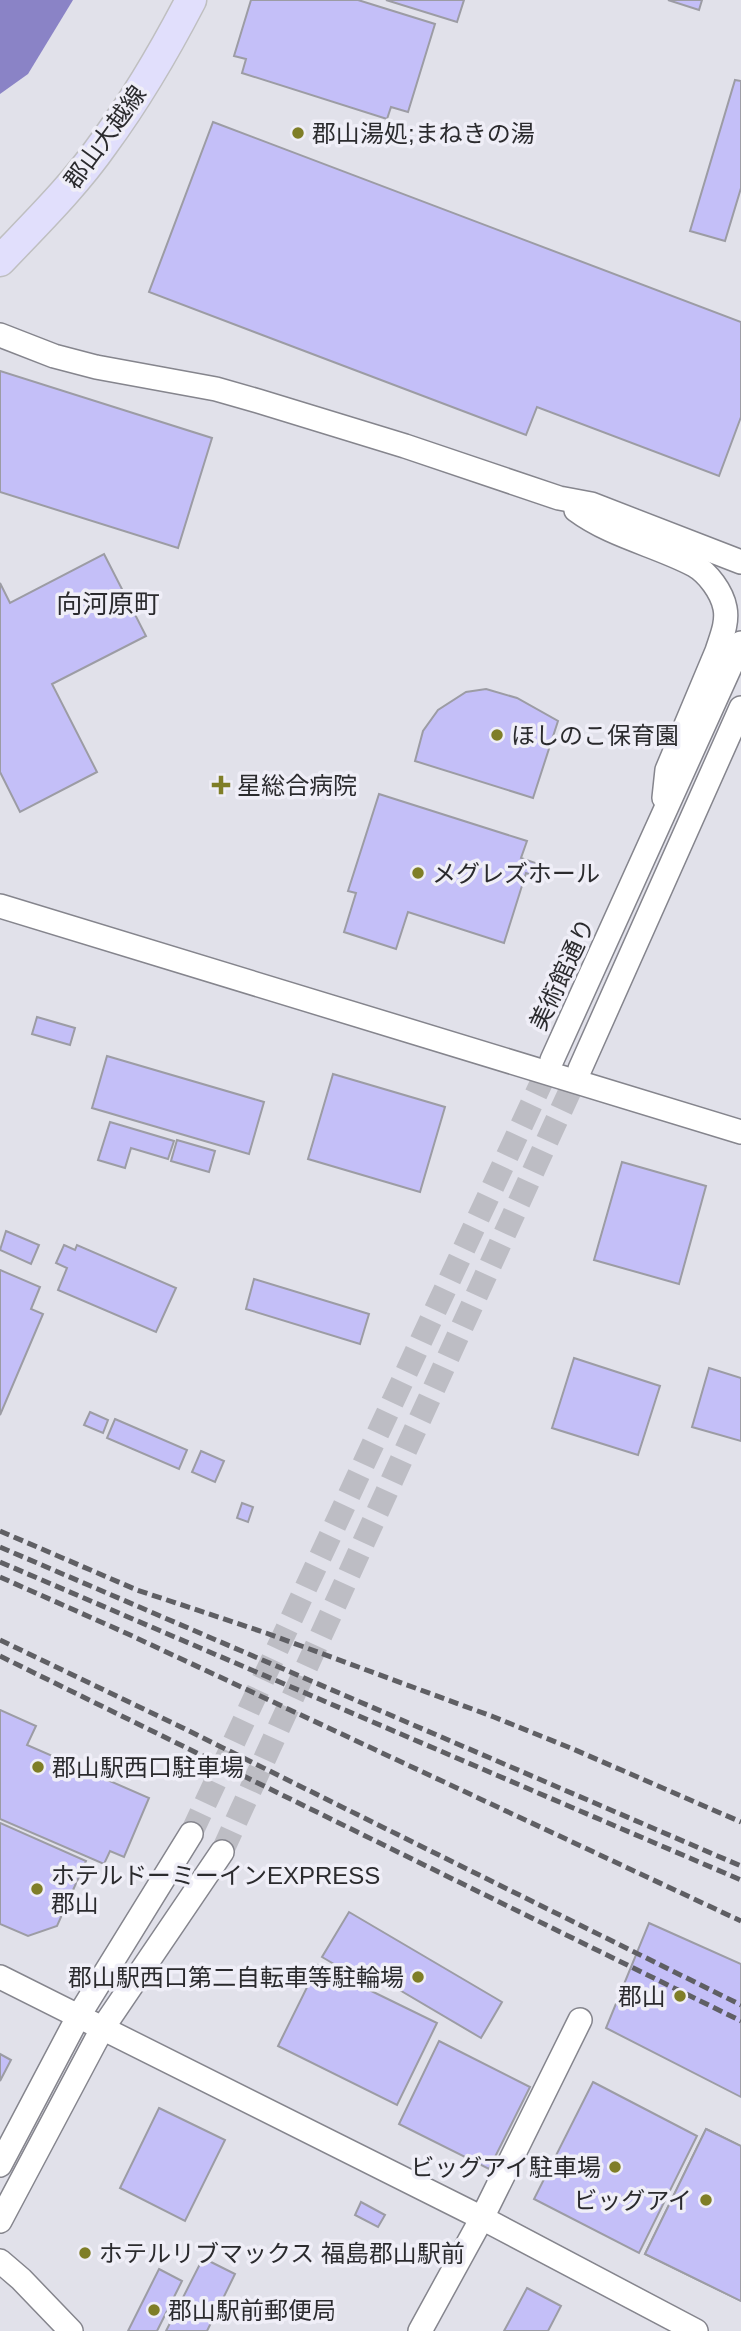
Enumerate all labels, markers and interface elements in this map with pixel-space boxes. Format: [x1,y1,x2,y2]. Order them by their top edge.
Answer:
street label: 郡山大越線 [59,81,151,193]
place label: 郡山湯処;まねきの湯 [312,120,535,147]
marker: 郡山湯処;まねきの湯 [290,125,306,141]
district label: 向河原町 [56,589,160,619]
place label: ほしのこ保育園 [511,722,679,749]
marker: ほしのこ保育園 [489,727,505,743]
place label: 星総合病院 [237,772,357,799]
marker: 星総合病院 [211,775,231,795]
place label: メグレズホール [432,860,600,887]
marker: メグレズホール [410,865,426,881]
street label: 美術館通り [524,914,600,1034]
place label: 郡山駅西口駐車場 [52,1754,244,1781]
marker: 郡山駅西口駐車場 [30,1759,46,1775]
place label: ホテルドーミーインEXPRESS 郡山 [51,1862,380,1917]
marker: ホテルドーミーインEXPRESS 郡山 [29,1881,45,1897]
place label: 郡山駅西口第二自転車等駐輪場 [68,1964,404,1991]
marker: 郡山駅西口第二自転車等駐輪場 [410,1969,426,1985]
place label: 郡山 [618,1983,666,2010]
marker: 郡山 [672,1988,688,2004]
place label: ビッグアイ駐車場 [410,2154,601,2181]
marker: ビッグアイ駐車場 [607,2159,623,2175]
place label: ビッグアイ [573,2187,692,2214]
marker: ビッグアイ [698,2192,714,2208]
place label: ホテルリブマックス 福島郡山駅前 [99,2240,465,2267]
marker: ホテルリブマックス 福島郡山駅前 [77,2245,93,2261]
place label: 郡山駅前郵便局 [168,2297,336,2324]
marker: 郡山駅前郵便局 [146,2302,162,2318]

